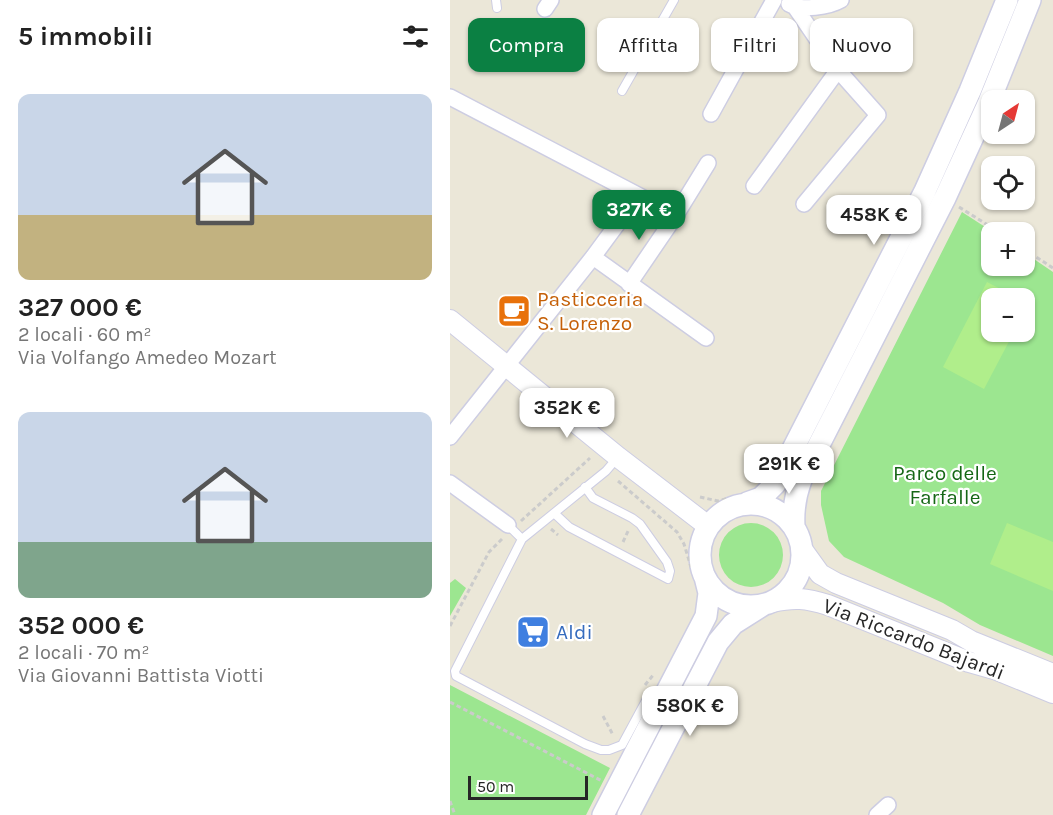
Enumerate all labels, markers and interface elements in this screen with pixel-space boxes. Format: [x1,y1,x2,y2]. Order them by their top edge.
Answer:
chip: Compra [468,18,585,72]
chip: Affitta [597,18,699,72]
chip: Filtri [711,18,798,72]
chip: Nuovo [810,18,913,72]
icon: filters [399,20,432,53]
text: 5 immobili [18,21,153,52]
north arrow [981,90,1035,144]
map controls [981,90,1035,342]
icon: home [171,133,279,241]
button: locate [981,156,1035,210]
pin: 327K € [590,190,688,241]
pin: 458K € [825,195,923,246]
text: 327K € [606,198,672,221]
text: 458K € [840,203,908,226]
button: + [981,222,1035,276]
place label: Pasticceria S. Lorenzo [537,287,643,335]
button: − [981,288,1035,342]
text: 327 000 € [18,292,142,323]
cafe icon: Pasticceria S. Lorenzo [496,293,532,329]
text: 2 locali · 60 m² [18,323,152,346]
text: Via Volfango Amedeo Mozart [18,346,276,369]
pin: 352K € [518,388,616,439]
text: 352K € [534,396,601,419]
pin: 291K € [740,444,838,495]
icon: home [171,451,279,559]
text: 291K € [758,452,820,475]
park label: Parco delle Farfalle [893,461,997,509]
street label: Via Riccardo Bajardi [820,593,1008,685]
text: 352 000 € [18,610,144,641]
supermarket icon: Aldi [515,614,551,650]
place label: Aldi [556,620,593,644]
text: 2 locali · 70 m² [18,641,150,664]
text: Via Giovanni Battista Viotti [18,664,264,687]
pin: 580K € [641,686,739,737]
text: 580K € [656,694,724,717]
scale bar [468,773,588,800]
text: 50 m [477,777,514,796]

